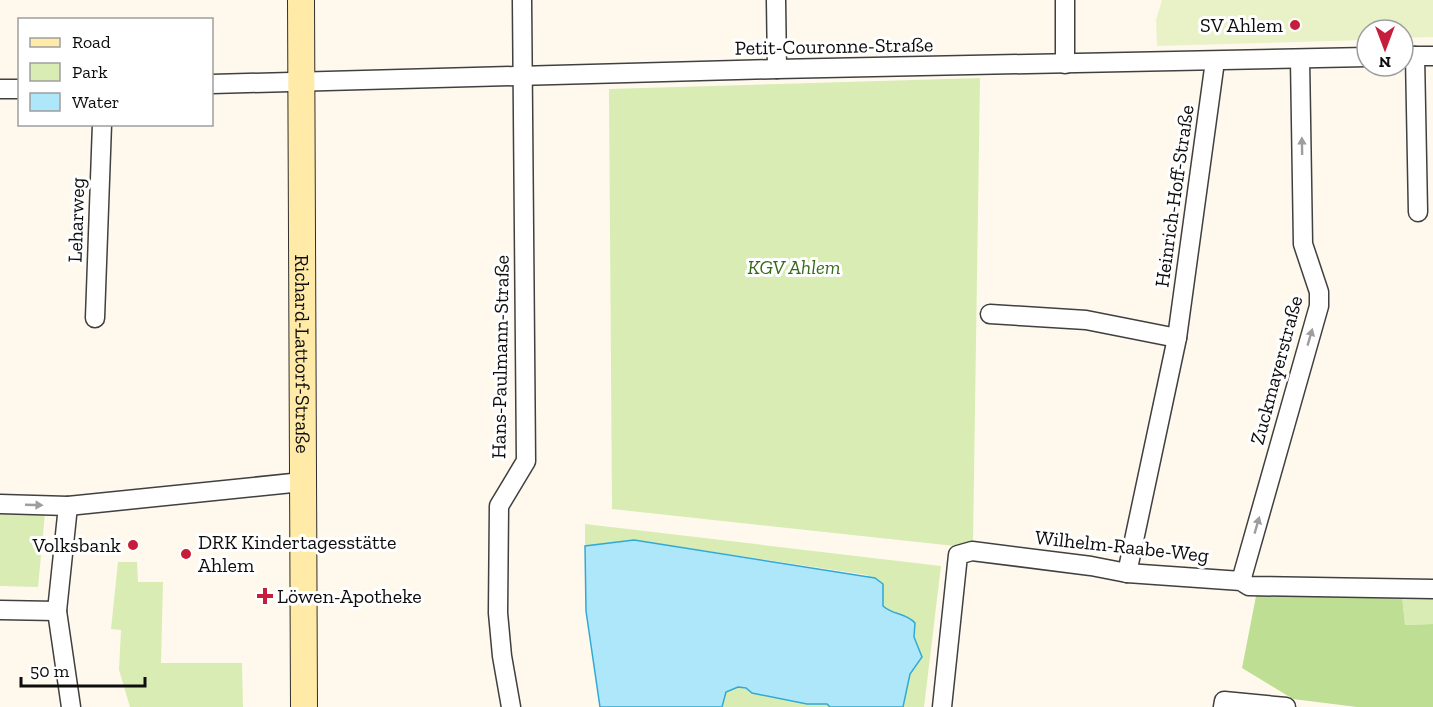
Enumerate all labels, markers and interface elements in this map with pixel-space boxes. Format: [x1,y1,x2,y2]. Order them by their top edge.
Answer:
place label: SV Ahlem [1200,13,1284,37]
legend [18,18,213,126]
marker: SV Ahlem [1288,18,1302,32]
north arrow [1355,18,1415,78]
text: Road [72,31,111,53]
street label: Petit-Couronne-Straße [734,32,934,60]
text: N [1379,53,1391,72]
text: Park [72,61,108,83]
text: Water [72,91,119,113]
street label: Heinrich-Hoff-Straße [1149,103,1199,289]
one-way arrow [1297,136,1306,155]
street label: Leharweg [63,177,89,263]
street label: Richard-Lattorf-Straße [290,254,315,454]
street label: Hans-Paulmann-Straße [486,255,514,459]
park label: KGV Ahlem [748,255,841,279]
street label: Zuckmayerstraße [1245,293,1307,447]
one-way arrow [1306,328,1315,346]
one-way arrow [24,500,43,510]
one-way arrow [1253,516,1262,534]
street label: Wilhelm-Raabe-Weg [1034,525,1210,567]
place label: DRK Kindertagesstätte Ahlem [198,530,396,577]
place label: Volksbank [31,533,122,557]
marker: Volksbank [126,538,140,552]
marker: DRK Kindertagesstätte Ahlem [179,547,193,561]
place label: Löwen-Apotheke [277,584,422,608]
marker: Löwen-Apotheke [258,589,272,603]
scale bar [21,650,146,688]
text: 50 m [30,660,70,682]

